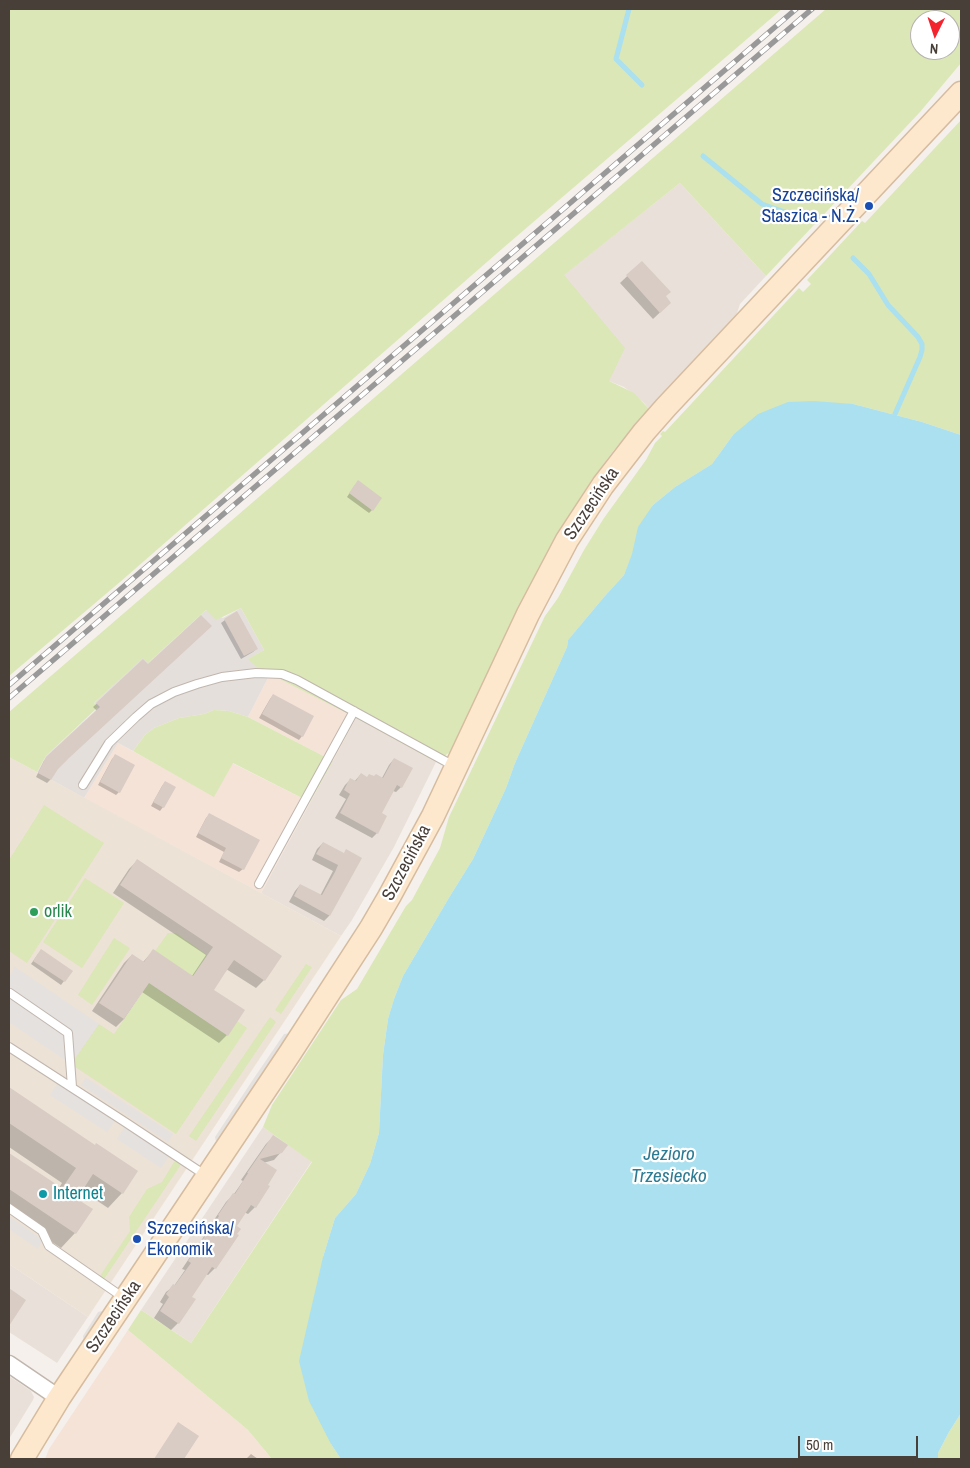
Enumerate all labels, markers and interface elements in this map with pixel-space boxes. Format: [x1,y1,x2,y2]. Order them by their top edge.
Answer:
north arrow [910,10,960,60]
text: N [929,40,939,58]
place label: Szczecińska/ Staszica - N.Ż. [761,185,859,228]
marker: Szczecińska/ Staszica - N.Ż. [863,200,875,212]
street label: Szczecińska [560,464,624,544]
street label: Szczecińska [378,821,436,905]
place label: orlik [44,901,72,923]
marker: orlik [28,906,40,918]
water label: Jezioro Trzesiecko [631,1144,707,1188]
place label: Internet [53,1183,103,1205]
marker: Internet [37,1188,49,1200]
place label: Szczecińska/ Ekonomik [147,1218,234,1260]
marker: Szczecińska/ Ekonomik [131,1233,143,1245]
street label: Szczecińska [82,1277,146,1357]
scale bar [800,1426,920,1458]
text: 50 m [806,1434,833,1455]

